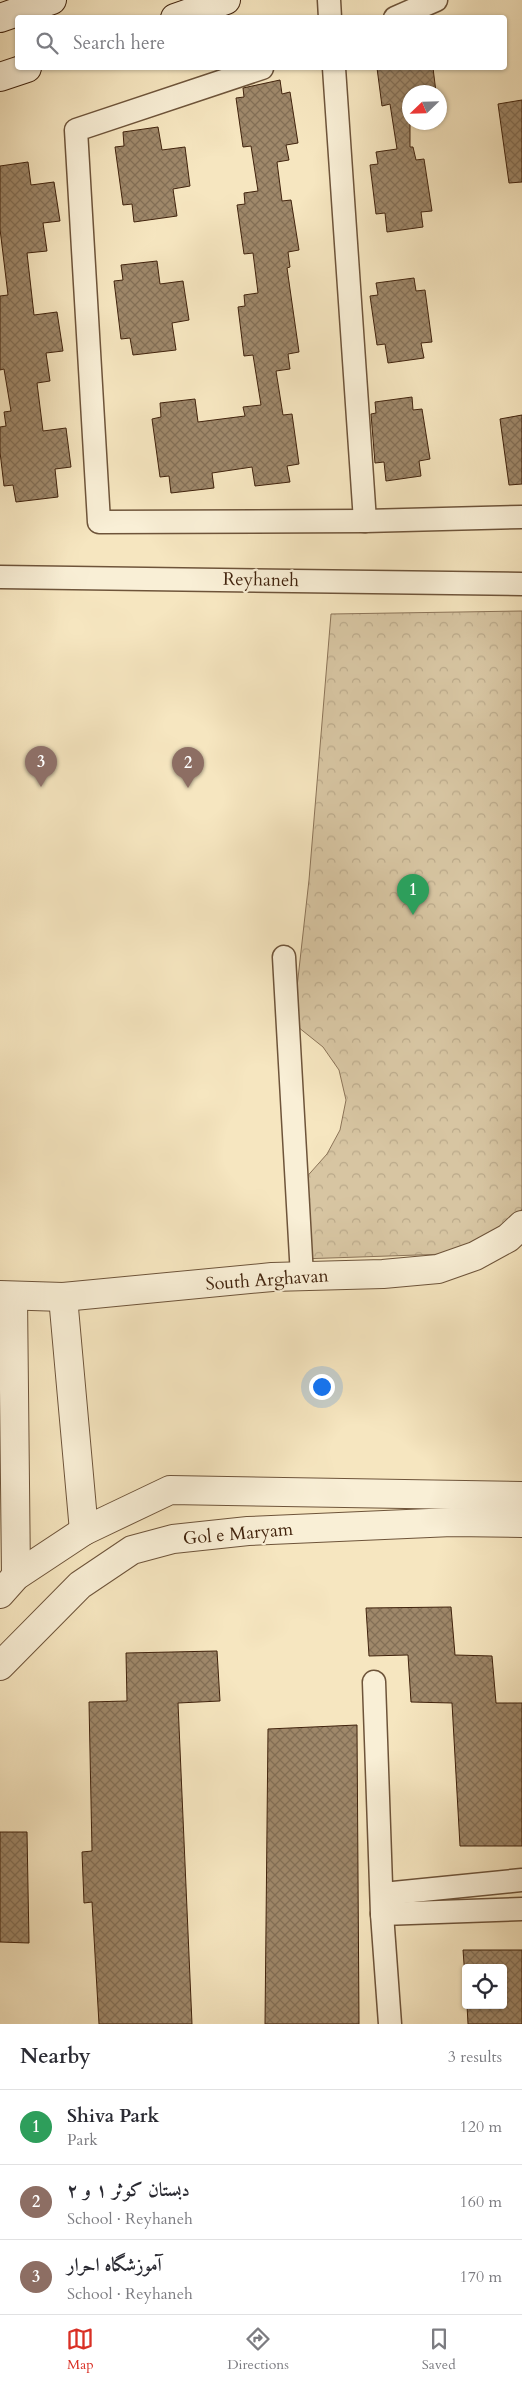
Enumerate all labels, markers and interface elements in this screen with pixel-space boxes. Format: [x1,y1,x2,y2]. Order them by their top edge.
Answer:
search box [15,15,507,70]
icon: search [33,29,61,57]
text: Search here [73,30,165,56]
north arrow [402,85,447,130]
street label: Reyhaneh [223,567,299,593]
pin: 3 [25,746,57,787]
pin: 2 [172,747,204,788]
pin: 1 [397,874,429,915]
street label: South Arghavan [205,1263,330,1297]
your location [309,1374,335,1400]
street label: Gol e Maryam [182,1517,295,1551]
map controls [462,1964,507,2009]
button: locate [462,1964,507,2009]
text: Nearby [20,2042,91,2071]
text: 3 results [448,2046,502,2068]
text: Shiva Park [67,2103,159,2129]
text: 1 [32,2116,40,2138]
text: 120 m [460,2116,502,2138]
text: Park [67,2129,98,2151]
text: دبستان کوثر ۱ و ۲ [67,2177,190,2203]
text: 2 [32,2191,40,2213]
text: 160 m [460,2191,502,2213]
text: School · Reyhaneh [67,2208,193,2230]
text: آموزشگاه احرار [67,2252,162,2278]
text: 3 [32,2266,40,2288]
text: 170 m [460,2266,502,2288]
text: School · Reyhaneh [67,2283,193,2305]
tab: Map [66,2325,94,2374]
tab: Directions [227,2325,289,2374]
tab: Saved [422,2325,456,2374]

